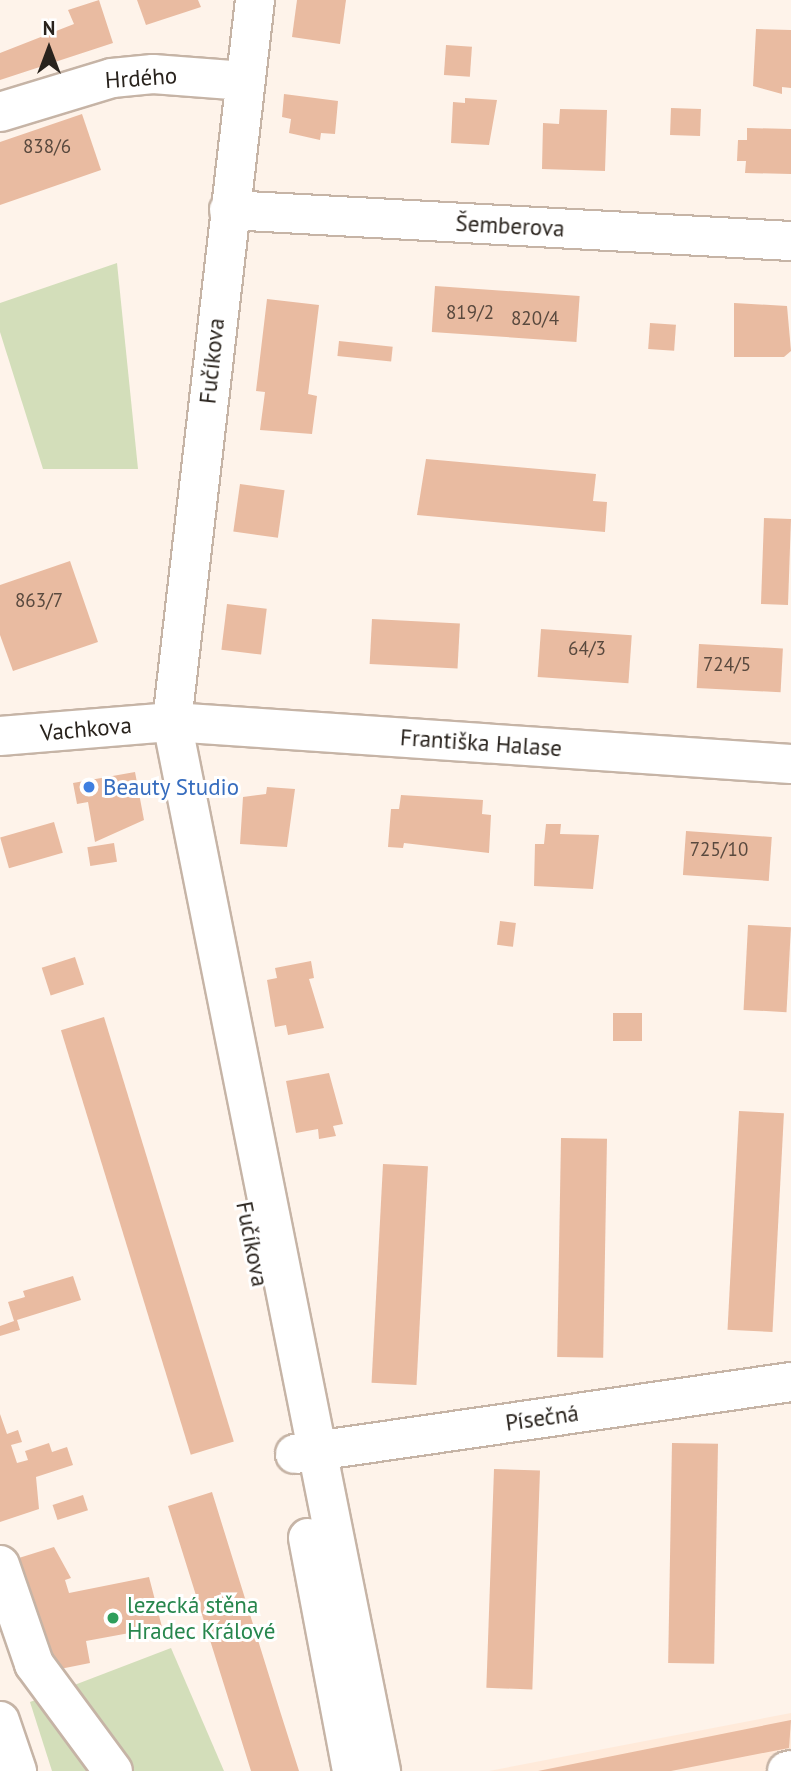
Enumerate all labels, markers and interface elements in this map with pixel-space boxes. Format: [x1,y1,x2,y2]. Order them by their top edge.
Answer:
north arrow [14,14,84,84]
text: N [43,16,55,40]
street label: Hrdého [104,62,178,94]
house number: 838/6 [23,136,71,158]
street label: Šemberova [455,209,565,243]
house number: 819/2 [446,302,494,324]
house number: 820/4 [511,308,559,330]
street label: Fučíkova [194,317,230,405]
house number: 863/7 [15,590,63,612]
house number: 64/3 [568,638,606,660]
house number: 724/5 [703,654,751,676]
street label: Vachkova [39,711,133,747]
street label: Františka Halase [399,724,563,762]
place label: Beauty Studio [103,773,240,801]
marker: Beauty Studio [81,779,97,795]
house number: 725/10 [690,839,748,861]
street label: Fučíkova [230,1199,274,1289]
street label: Písečná [504,1399,580,1437]
place label: lezecká stěna Hradec Králové [127,1591,276,1645]
marker: lezecká stěna Hradec Králové [105,1610,121,1626]

